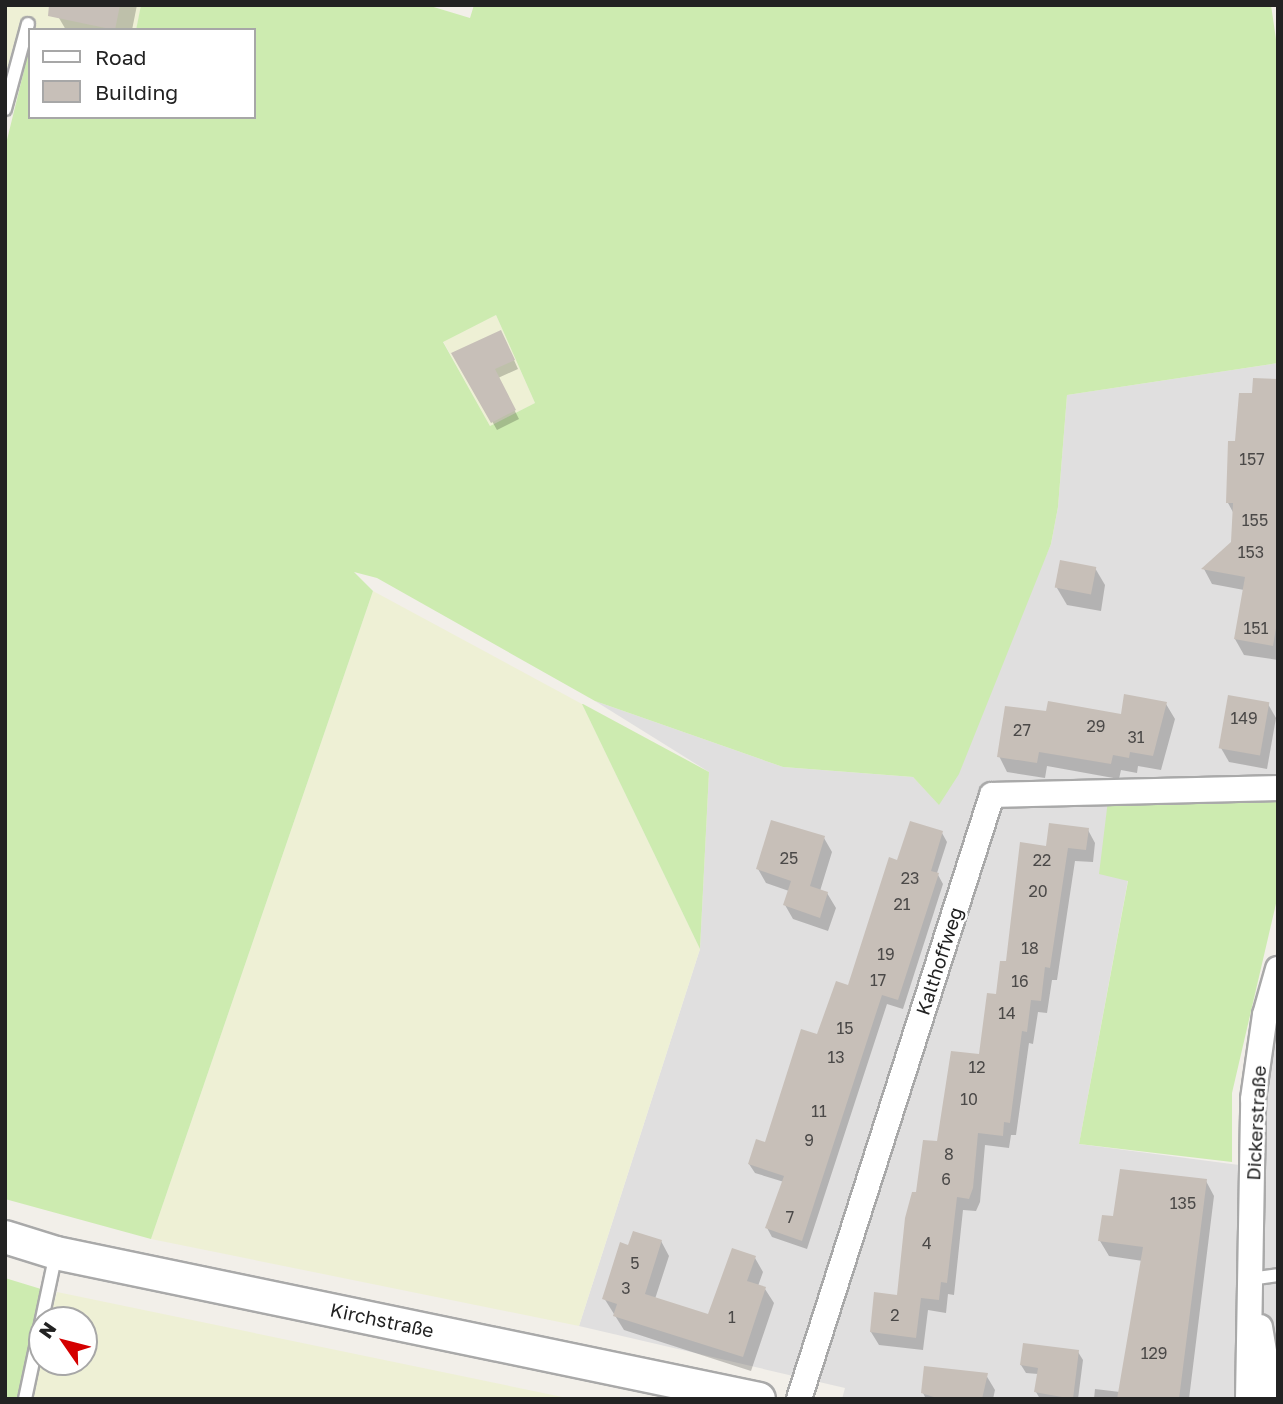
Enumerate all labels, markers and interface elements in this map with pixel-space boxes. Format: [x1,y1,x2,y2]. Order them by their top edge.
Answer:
legend [28,28,256,119]
text: Road [95,44,146,70]
text: Building [95,79,178,105]
house number: 157 [1239,449,1265,469]
house number: 155 [1242,510,1268,530]
house number: 153 [1238,542,1264,562]
house number: 151 [1244,618,1268,638]
house number: 149 [1230,708,1258,728]
house number: 29 [1087,716,1105,736]
house number: 27 [1013,720,1031,740]
house number: 31 [1127,727,1145,747]
house number: 25 [780,848,798,868]
house number: 22 [1033,850,1051,870]
house number: 23 [901,868,919,888]
house number: 20 [1028,881,1048,901]
house number: 21 [893,894,911,914]
street label: Kalthoffweg [911,904,967,1018]
house number: 18 [1021,938,1039,958]
house number: 19 [877,944,895,964]
house number: 17 [870,970,886,990]
house number: 16 [1011,971,1029,991]
house number: 14 [998,1003,1016,1023]
house number: 15 [836,1018,854,1038]
house number: 13 [827,1047,845,1067]
house number: 12 [968,1057,986,1077]
street label: Dickerstraße [1242,1065,1270,1181]
house number: 10 [960,1089,978,1109]
house number: 11 [811,1101,827,1121]
house number: 9 [804,1130,814,1150]
house number: 8 [944,1144,954,1164]
house number: 6 [941,1169,951,1189]
house number: 135 [1170,1193,1196,1213]
house number: 7 [786,1207,794,1227]
house number: 4 [922,1233,932,1253]
house number: 5 [630,1253,640,1273]
house number: 3 [621,1278,631,1298]
street label: Kirchstraße [328,1298,436,1342]
house number: 2 [890,1305,900,1325]
north arrow [28,1306,98,1376]
house number: 1 [728,1307,736,1327]
text: N [33,1317,61,1342]
house number: 129 [1141,1343,1167,1363]

